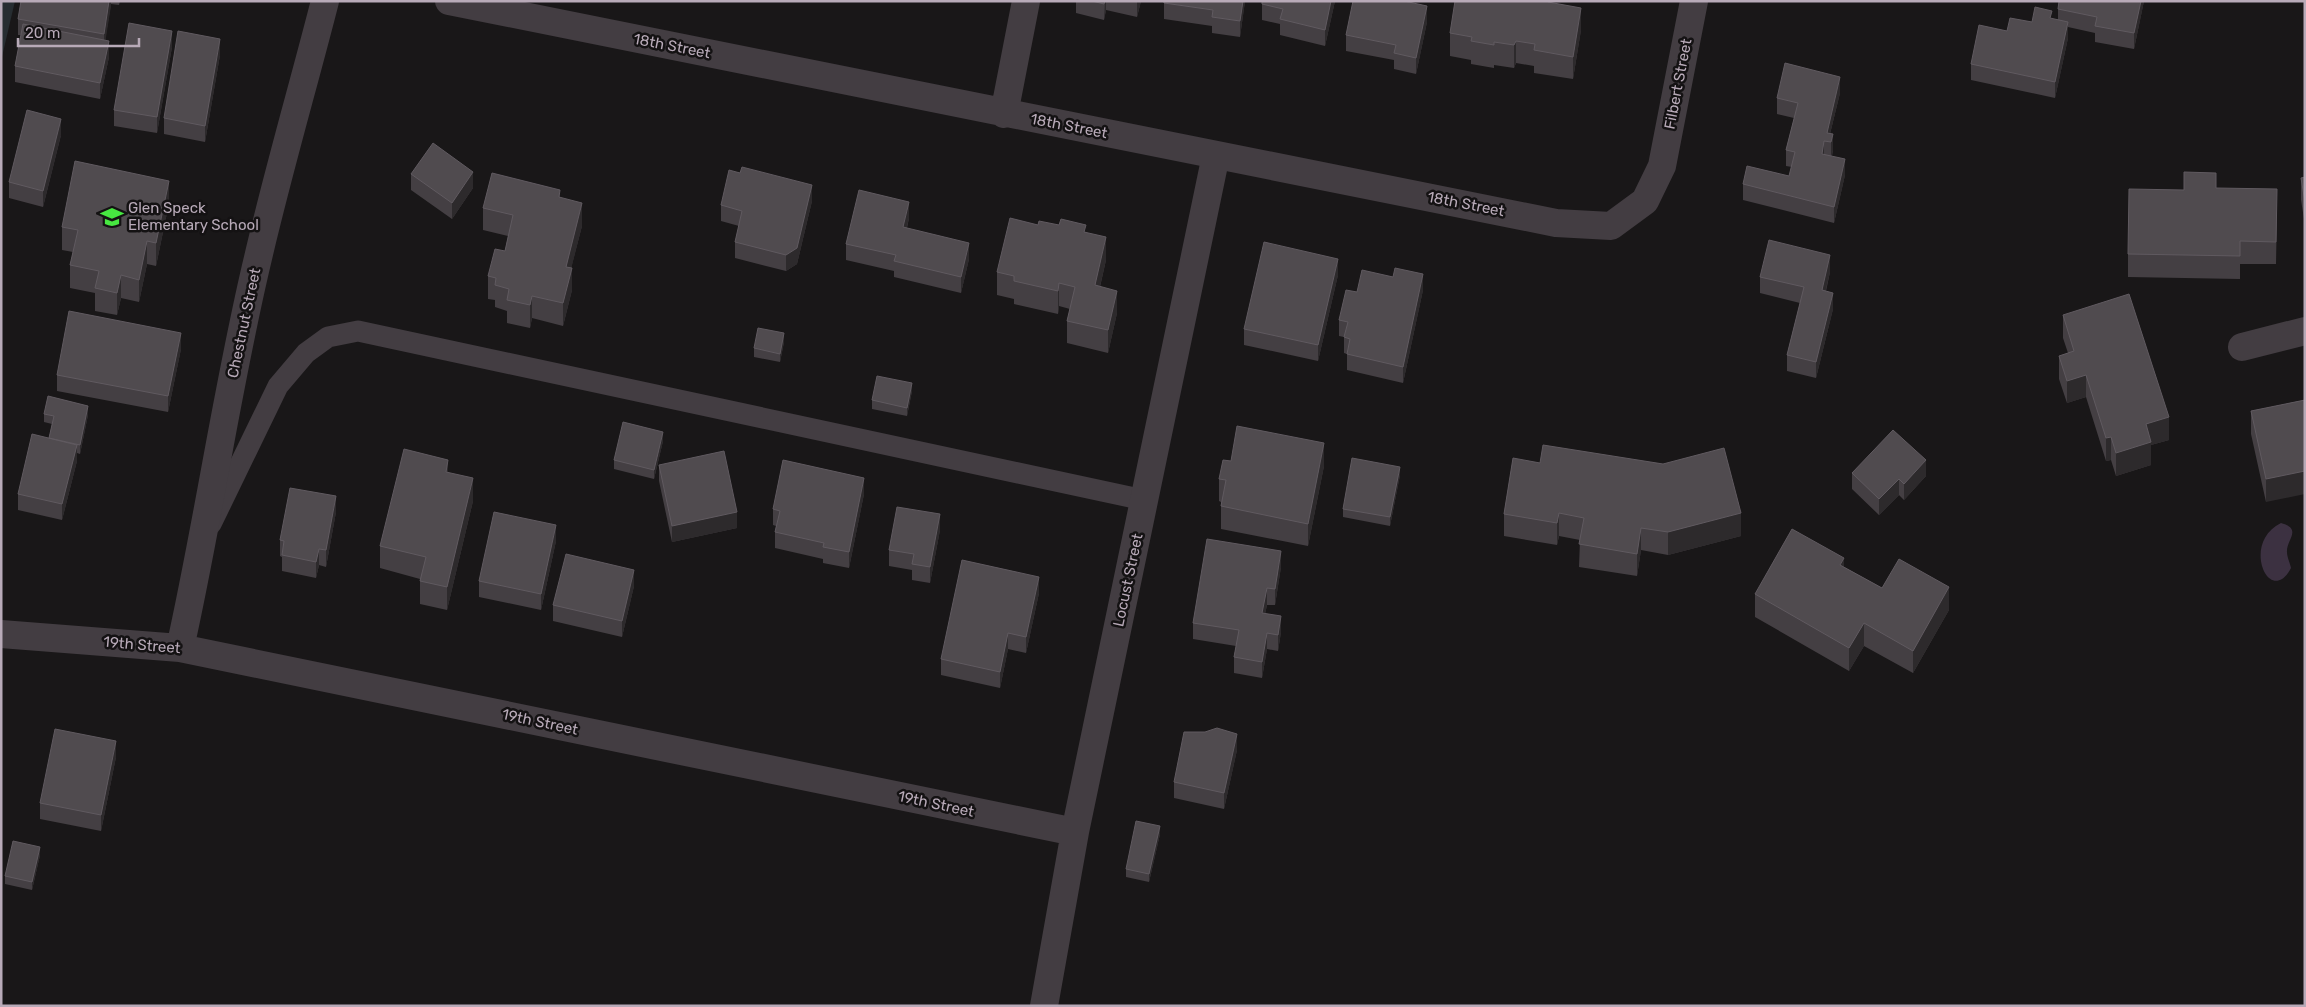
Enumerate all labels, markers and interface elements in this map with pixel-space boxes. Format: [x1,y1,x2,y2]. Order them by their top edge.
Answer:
scale bar [18,15,139,47]
text: 20 m [25,24,60,42]
street label: 18th Street [632,30,712,62]
street label: Filbert Street [1660,37,1696,131]
street label: 18th Street [1029,110,1109,142]
street label: 18th Street [1426,188,1506,220]
place label: Glen Speck Elementary School [128,199,259,234]
school or university icon: Glen Speck Elementary School [99,204,125,230]
street label: Chestnut Street [224,266,264,380]
street label: Locust Street [1109,532,1147,628]
street label: 19th Street [103,633,181,657]
street label: 19th Street [500,705,580,739]
street label: 19th Street [896,787,976,821]

